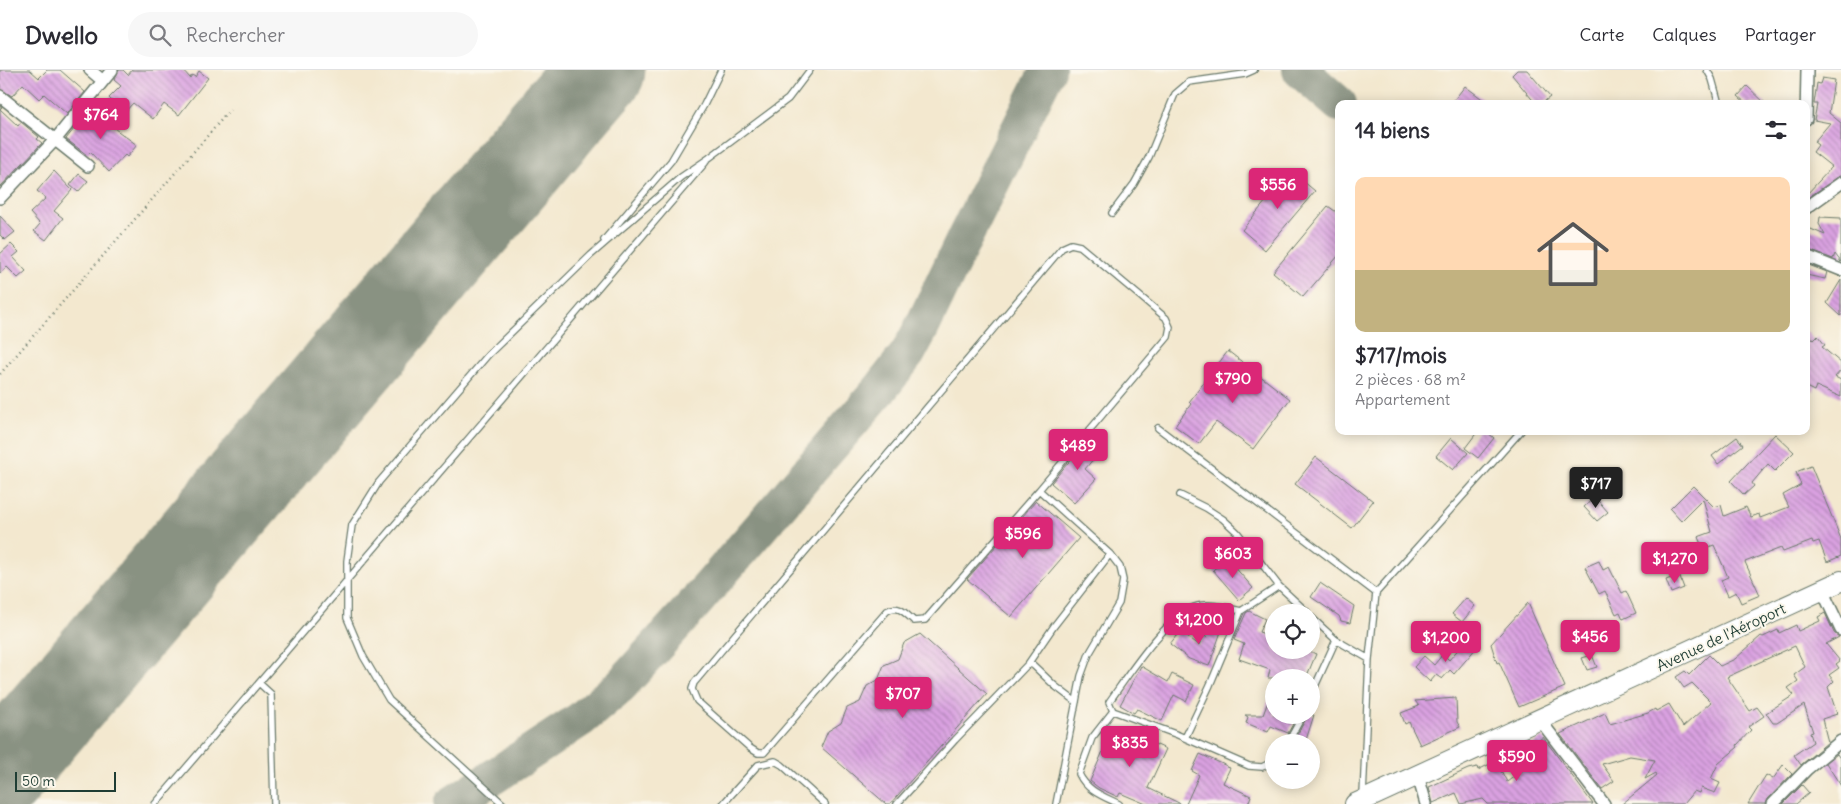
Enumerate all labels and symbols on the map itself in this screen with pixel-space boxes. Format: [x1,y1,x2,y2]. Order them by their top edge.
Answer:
pin: $764 [71,98,131,140]
pin: $556 [1248,168,1308,210]
pin: $790 [1203,362,1263,404]
pin: $489 [1048,428,1108,471]
pin: $717 [1566,466,1626,509]
pin: $596 [993,516,1053,559]
pin: $603 [1203,536,1263,579]
pin: $1,270 [1634,542,1716,584]
street label: Avenue de l'Aéroport [1653,599,1789,675]
pin: $1,200 [1158,602,1240,645]
pin: $1,200 [1405,620,1487,663]
pin: $456 [1560,620,1620,662]
pin: $707 [873,676,933,719]
pin: $835 [1100,726,1160,768]
pin: $590 [1487,740,1547,782]
scale bar [15,769,116,792]

